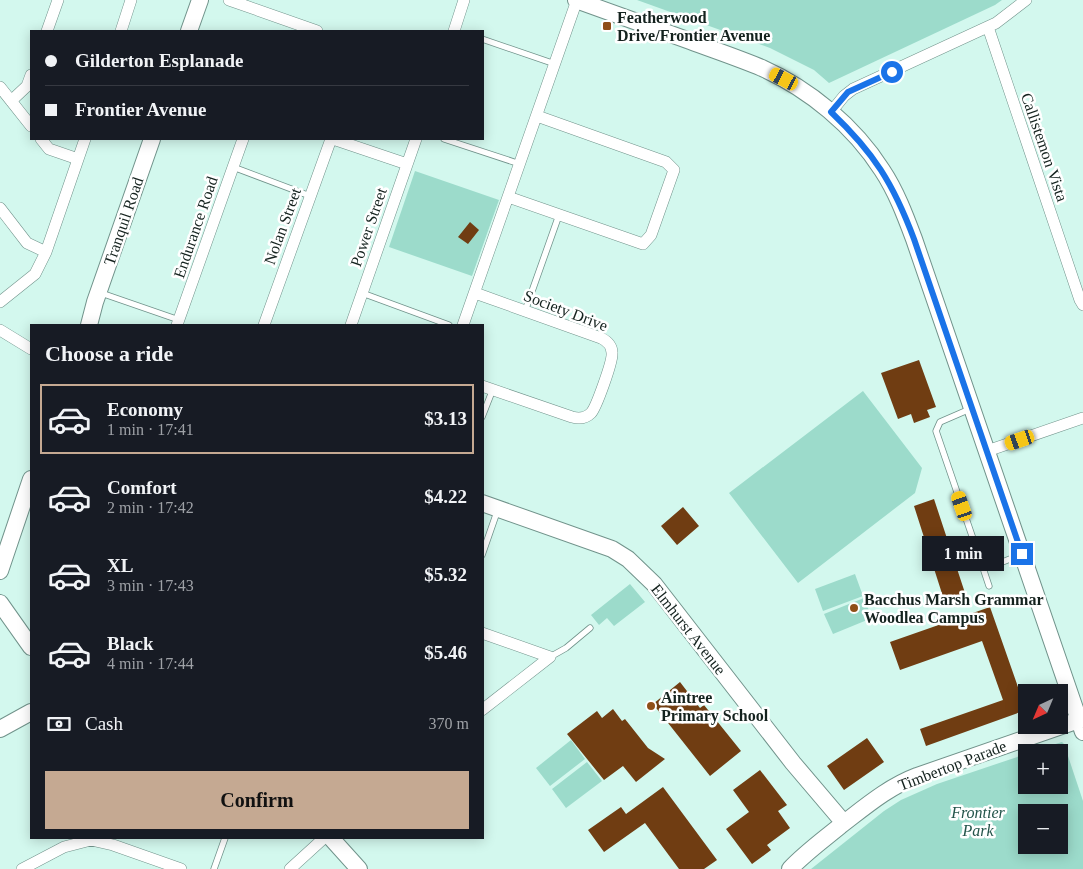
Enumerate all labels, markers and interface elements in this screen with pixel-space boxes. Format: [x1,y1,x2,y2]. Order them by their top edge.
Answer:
place label: Featherwood Drive/Frontier Avenue [617,9,770,44]
marker: Featherwood Drive/Frontier Avenue [601,20,613,32]
text: Gilderton Esplanade [75,50,243,71]
route start [881,61,903,83]
car [767,66,800,92]
street label: Callistemon Vista [1018,91,1071,204]
text: Frontier Avenue [75,99,206,120]
street label: Endurance Road [170,174,221,280]
street label: Tranquil Road [100,175,147,268]
street label: Nolan Street [261,185,304,267]
street label: Power Street [347,185,390,269]
street label: Society Drive [521,287,610,335]
text: Choose a ride [45,341,173,366]
icon: car [47,397,92,442]
text: Economy [107,399,183,420]
text: $3.13 [424,408,467,429]
text: 1 min · 17:41 [107,421,194,438]
car [1003,428,1036,452]
icon: car [47,475,92,520]
text: Comfort [107,477,177,498]
text: $4.22 [424,486,467,507]
car [950,489,973,523]
text: 2 min · 17:42 [107,499,194,516]
callout: 1 min [922,536,1004,572]
route end [1011,543,1033,565]
text: 1 min [944,545,982,562]
icon: car [47,553,92,598]
text: XL [107,555,133,576]
text: $5.32 [424,564,467,585]
text: 3 min · 17:43 [107,577,194,594]
street label: Elmhurst Avenue [648,581,729,678]
place label: Bacchus Marsh Grammar Woodlea Campus [864,591,1044,627]
marker: Bacchus Marsh Grammar Woodlea Campus [848,602,860,614]
icon: car [47,631,92,676]
text: Black [107,633,153,654]
text: $5.46 [424,642,467,663]
text: 4 min · 17:44 [107,655,194,672]
north arrow [1018,684,1068,734]
map controls [1018,684,1068,854]
place label: Aintree Primary School [661,689,769,725]
marker: Aintree Primary School [645,700,657,712]
icon: cash [45,710,73,738]
text: Cash [85,713,123,734]
text: 370 m [429,715,469,732]
street label: Timbertop Parade [896,737,1009,795]
button: + [1018,744,1068,794]
button: Confirm [45,771,469,829]
park label: Frontier Park [950,804,1006,839]
button: − [1018,804,1068,854]

